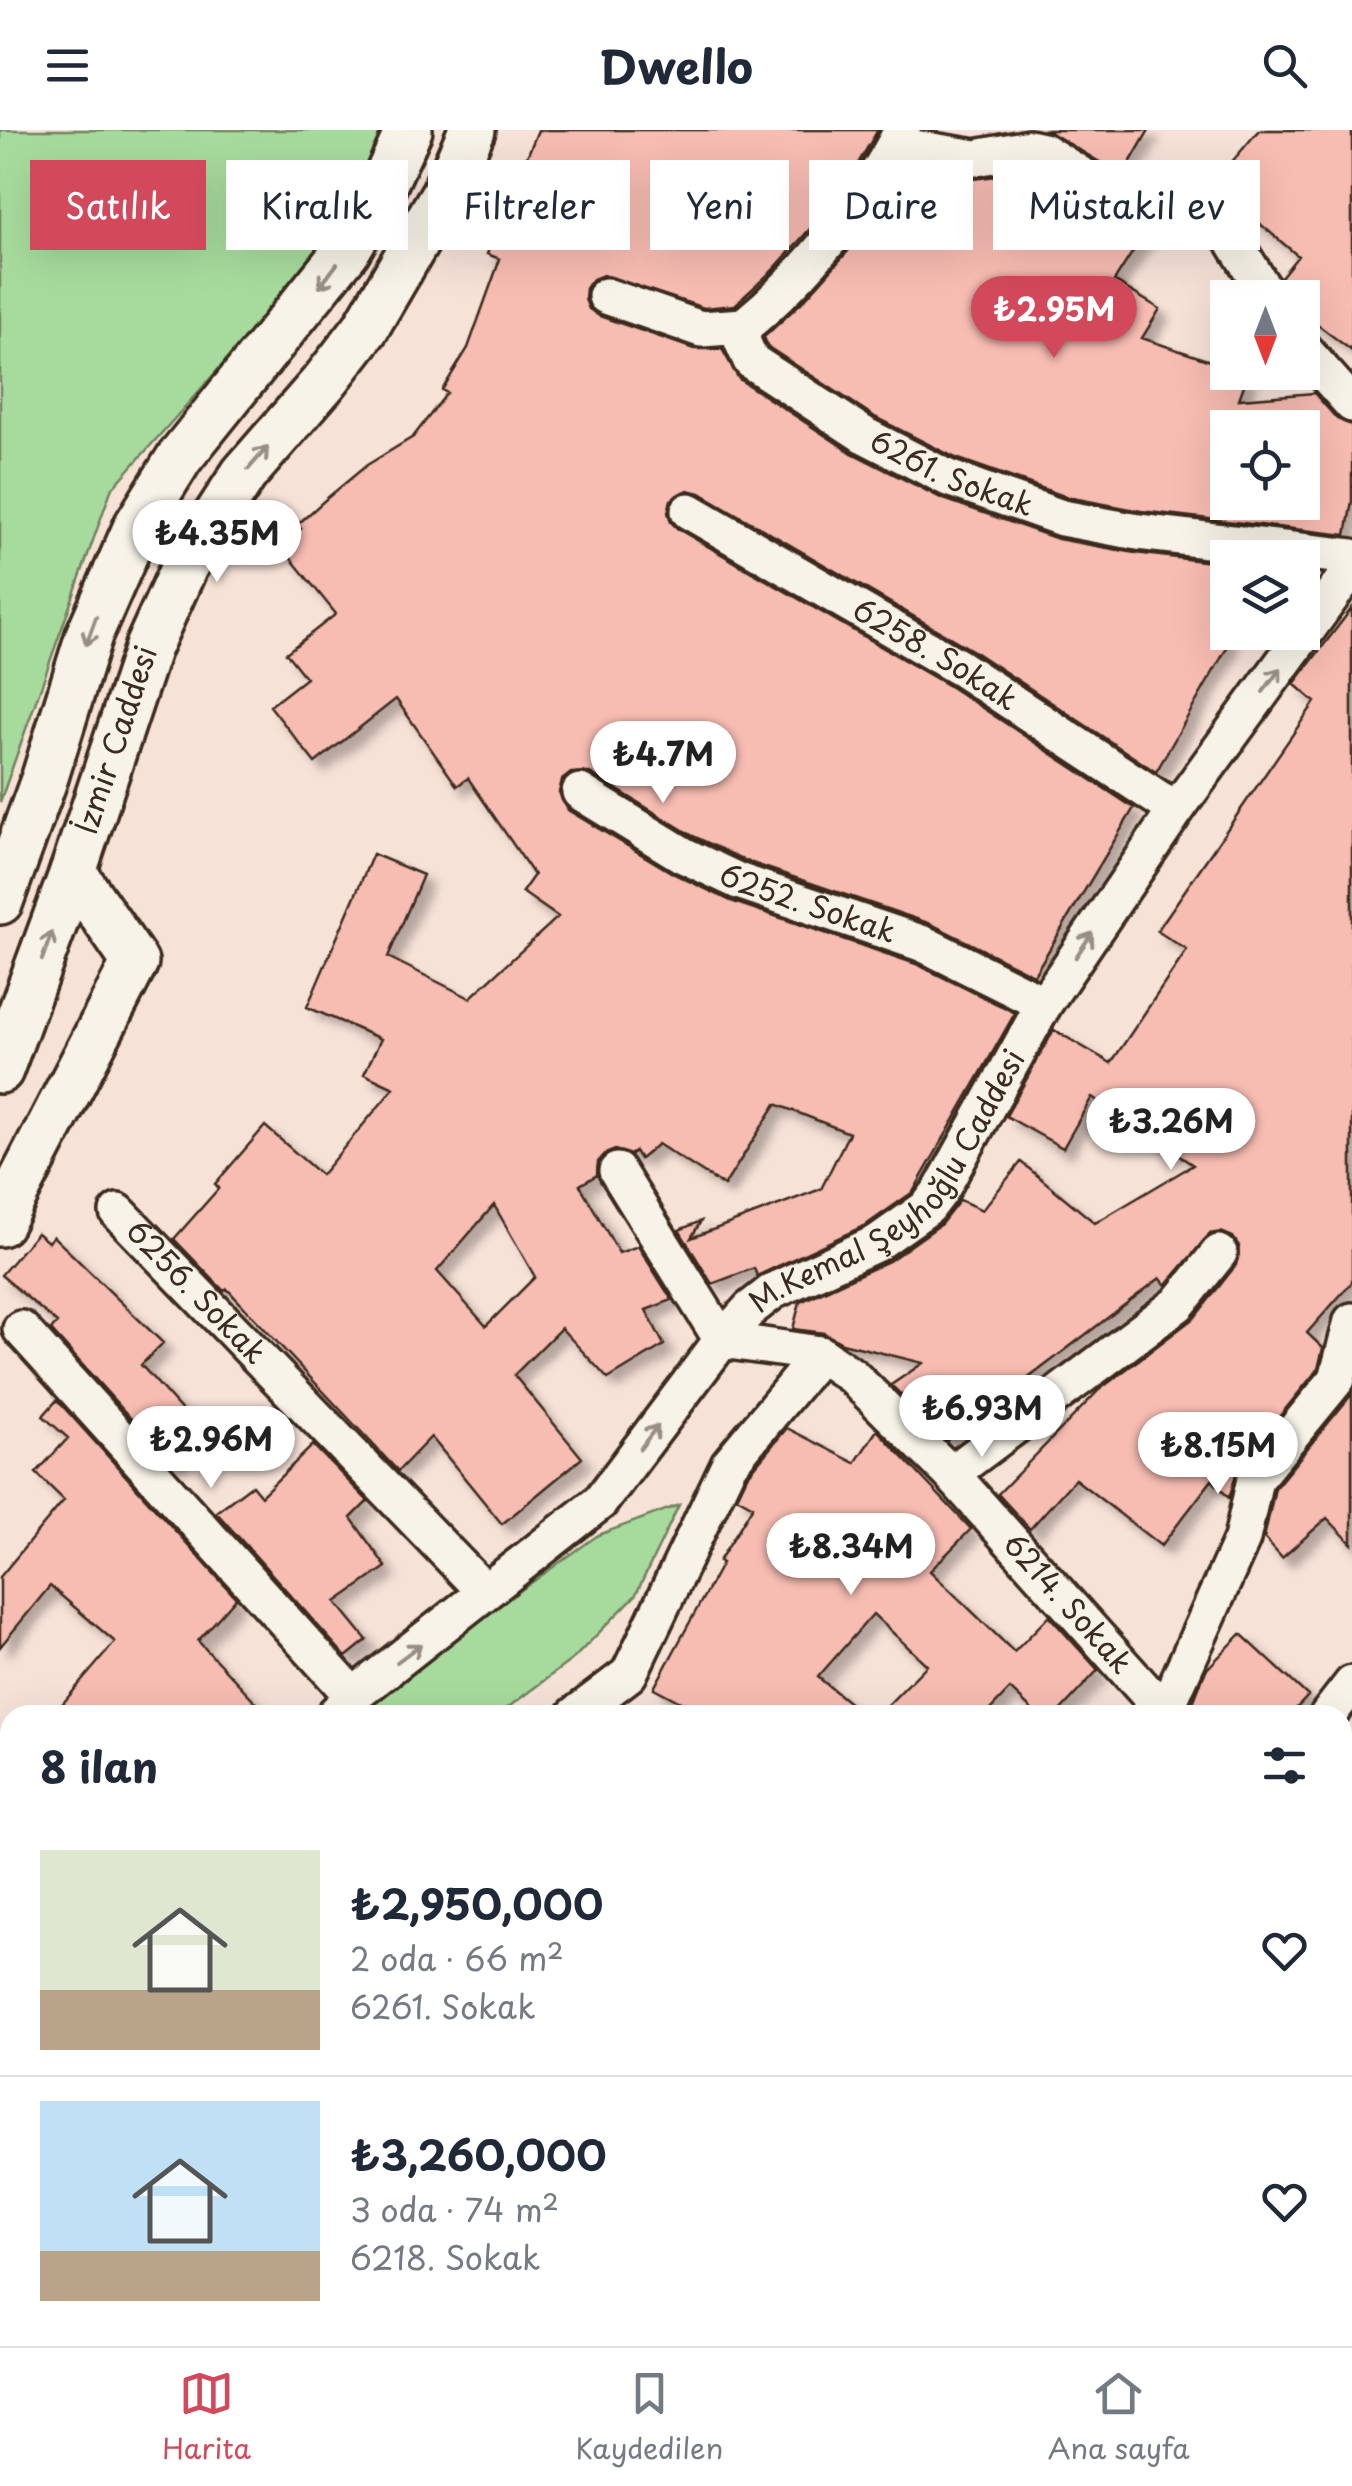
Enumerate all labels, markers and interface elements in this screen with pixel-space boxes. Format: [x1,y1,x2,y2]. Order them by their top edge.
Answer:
text: Dwello [599,31,753,99]
icon: menu [40,38,95,93]
icon: search [1257,38,1312,93]
chip: Satılık [30,160,206,250]
chip: Kiralık [226,160,408,250]
chip: Filtreler [428,160,630,250]
chip: Yeni [650,160,789,250]
chip: Daire [809,160,973,250]
chip: Müstakil ev [993,160,1260,250]
one-way arrow [317,262,338,289]
pin: ₺2.95M [973,276,1135,361]
north arrow [1210,280,1320,390]
map controls [1210,280,1320,650]
text: ₺2.95M [993,284,1115,332]
button: locate [1210,410,1320,520]
street label: 6261. Sokak [863,417,1040,526]
one-way arrow [246,446,269,471]
pin: ₺4.35M [136,500,298,585]
text: ₺4.35M [154,508,280,556]
button: layers [1210,540,1320,650]
street label: 6258. Sokak [845,586,1028,720]
one-way arrow [81,615,99,646]
street label: İzmir Caddesi [62,639,167,839]
one-way arrow [1262,667,1283,694]
pin: ₺4.7M [593,721,733,806]
text: ₺4.7M [612,729,714,777]
street label: 6252. Sokak [713,850,903,953]
one-way arrow [39,931,57,962]
one-way arrow [1073,931,1094,959]
street label: M.Kemal Şeyhoğlu Caddesi [738,1041,1035,1322]
pin: ₺3.26M [1090,1088,1252,1173]
text: ₺3.26M [1108,1096,1234,1144]
street label: 6256. Sokak [117,1208,278,1373]
pin: ₺6.93M [901,1375,1063,1460]
text: ₺6.93M [921,1383,1043,1431]
pin: ₺2.96M [130,1406,292,1491]
pin: ₺8.15M [1137,1412,1299,1497]
text: ₺2.96M [149,1414,273,1462]
text: ₺8.15M [1160,1420,1276,1468]
one-way arrow [638,1424,659,1451]
pin: ₺8.34M [770,1513,932,1598]
text: ₺8.34M [788,1521,914,1569]
street label: 6214. Sokak [993,1521,1145,1682]
one-way arrow [395,1643,422,1664]
text: 8 ilan [40,1734,158,1797]
icon: filters [1257,1738,1312,1793]
text: ₺2,950,000 [350,1871,603,1934]
icon: home [120,1890,240,2010]
icon: heart [1257,1923,1312,1978]
text: 2 oda · 66 m² [350,1934,564,1982]
text: 6261. Sokak [350,1982,536,2030]
text: ₺3,260,000 [350,2122,607,2185]
icon: home [120,2141,240,2261]
icon: heart [1257,2174,1312,2229]
text: 3 oda · 74 m² [350,2185,559,2233]
text: 6218. Sokak [350,2233,540,2281]
tab: Harita [162,2366,251,2469]
tab: Kaydedilen [575,2366,723,2469]
tab: Ana sayfa [1048,2366,1190,2469]

